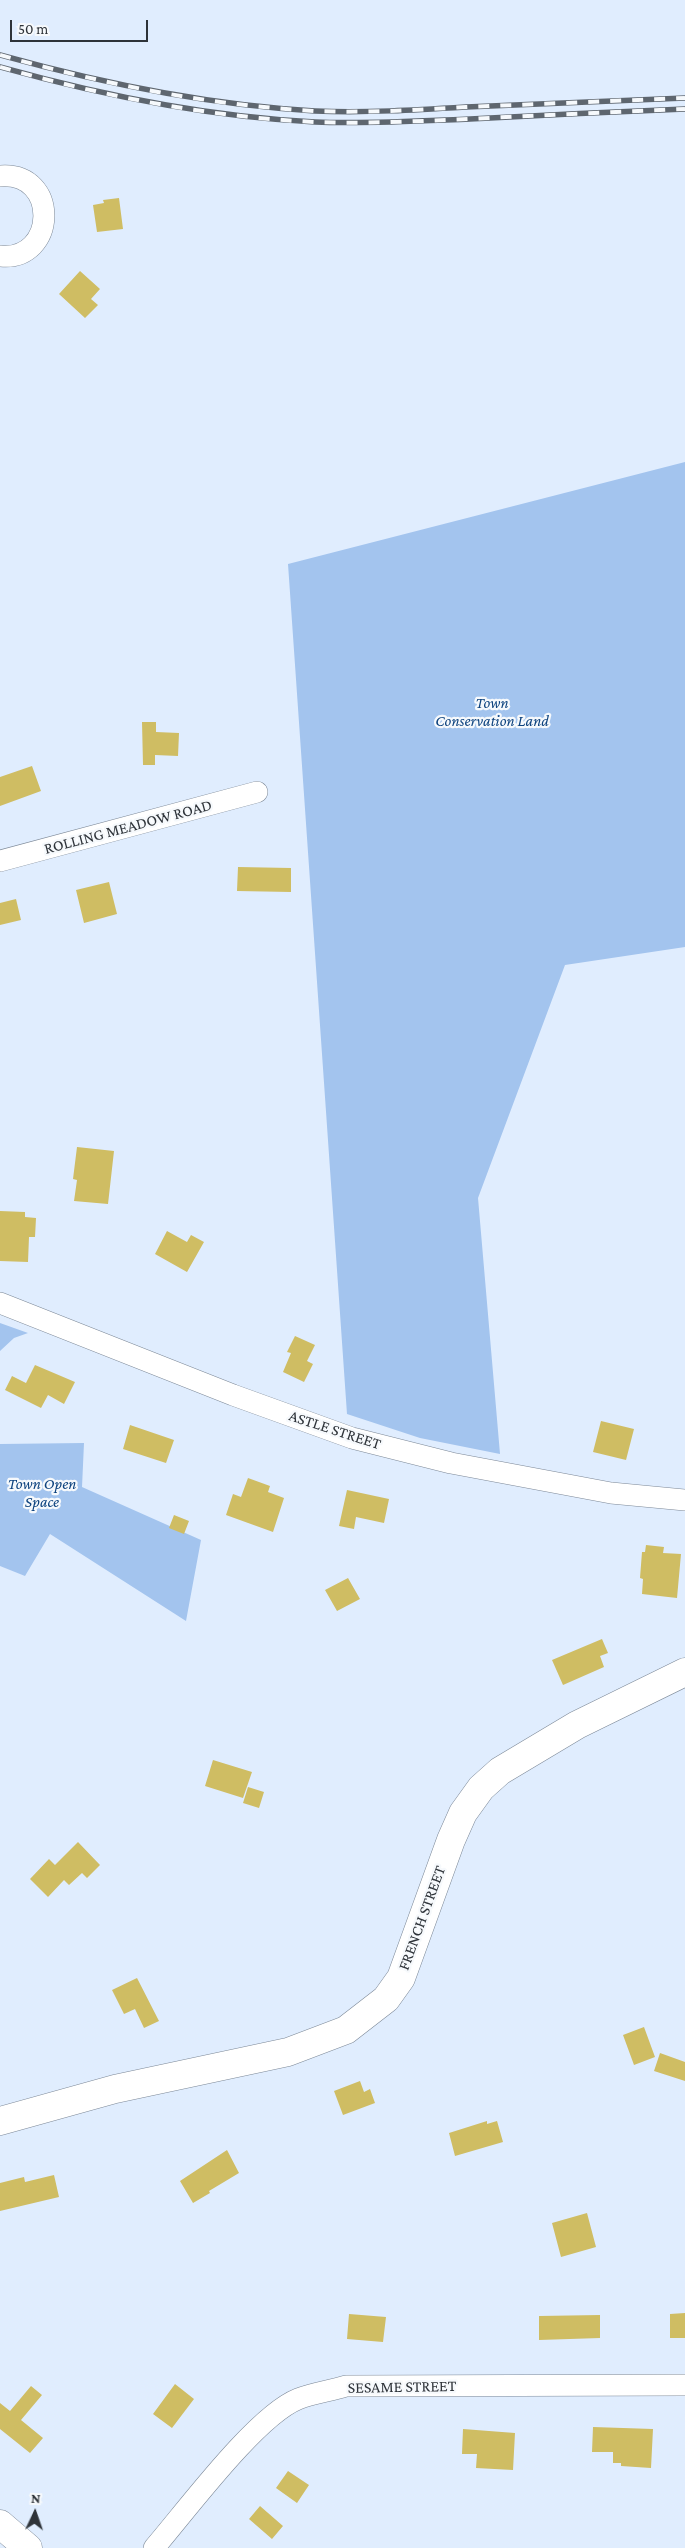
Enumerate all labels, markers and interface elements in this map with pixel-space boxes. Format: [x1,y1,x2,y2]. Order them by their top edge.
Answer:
scale bar [12,10,150,42]
text: 50 m [18,21,48,37]
park label: Town Conservation Land [435,693,549,731]
street label: ROLLING MEADOW ROAD [42,795,214,859]
street label: ASTLE STREET [286,1406,384,1454]
park label: Town Open Space [8,1474,76,1512]
street label: FRENCH STREET [394,1863,450,1973]
street label: SESAME STREET [347,2376,457,2398]
north arrow [10,2488,60,2538]
text: N [31,2490,41,2506]

